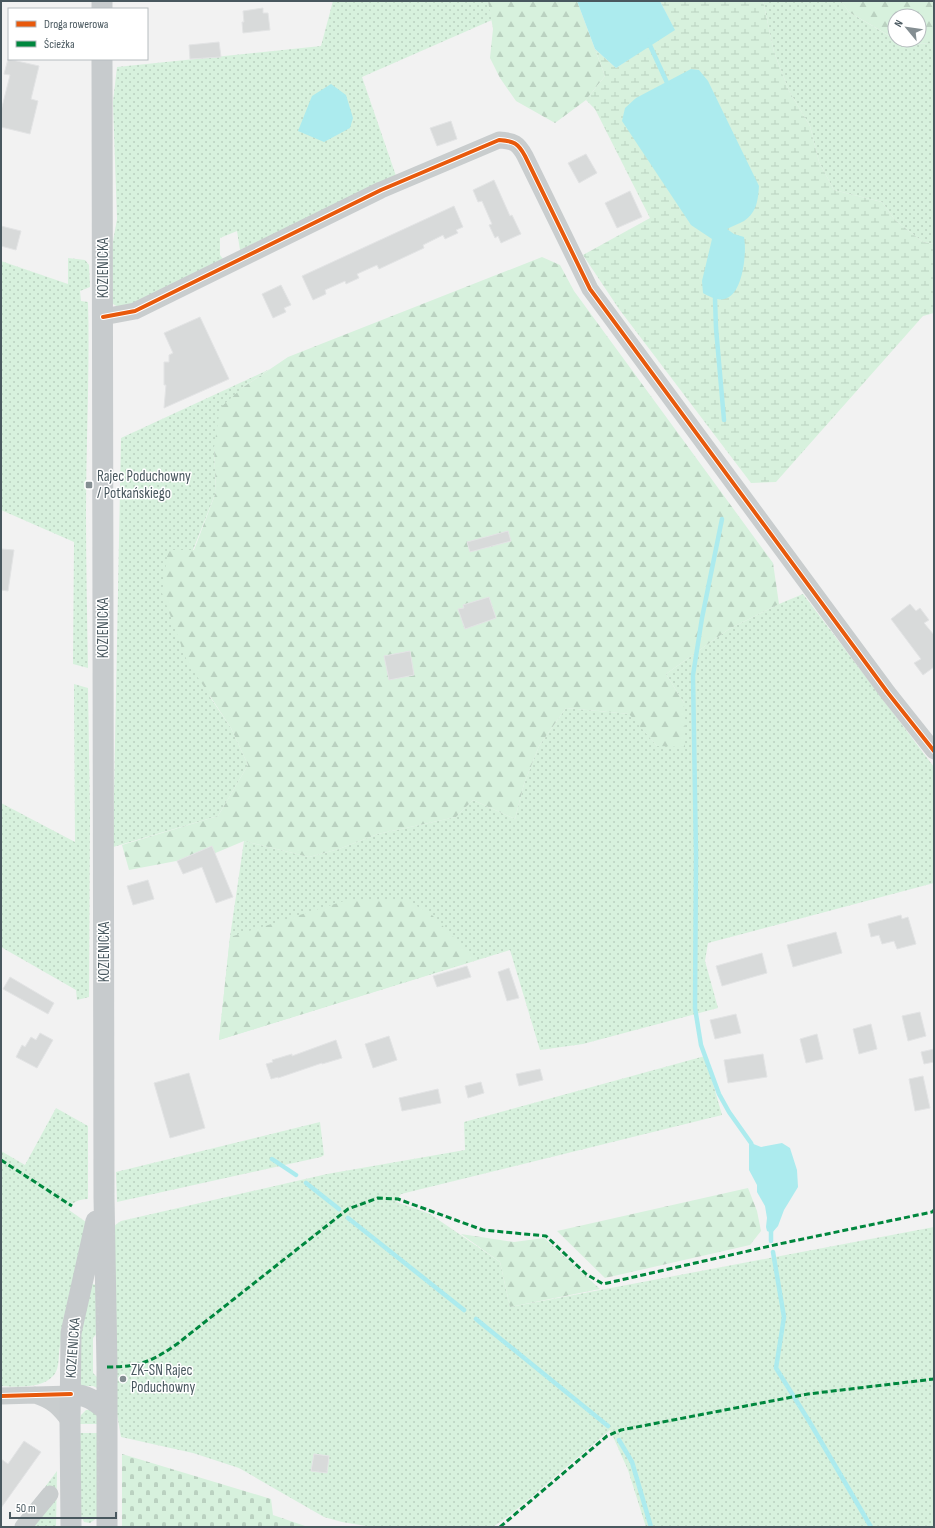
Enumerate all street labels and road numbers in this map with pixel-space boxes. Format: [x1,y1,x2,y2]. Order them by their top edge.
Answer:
street label: KOZIENICKA [94,237,113,298]
street label: KOZIENICKA [94,597,113,658]
street label: KOZIENICKA [95,921,114,982]
street label: KOZIENICKA [61,1317,85,1379]

